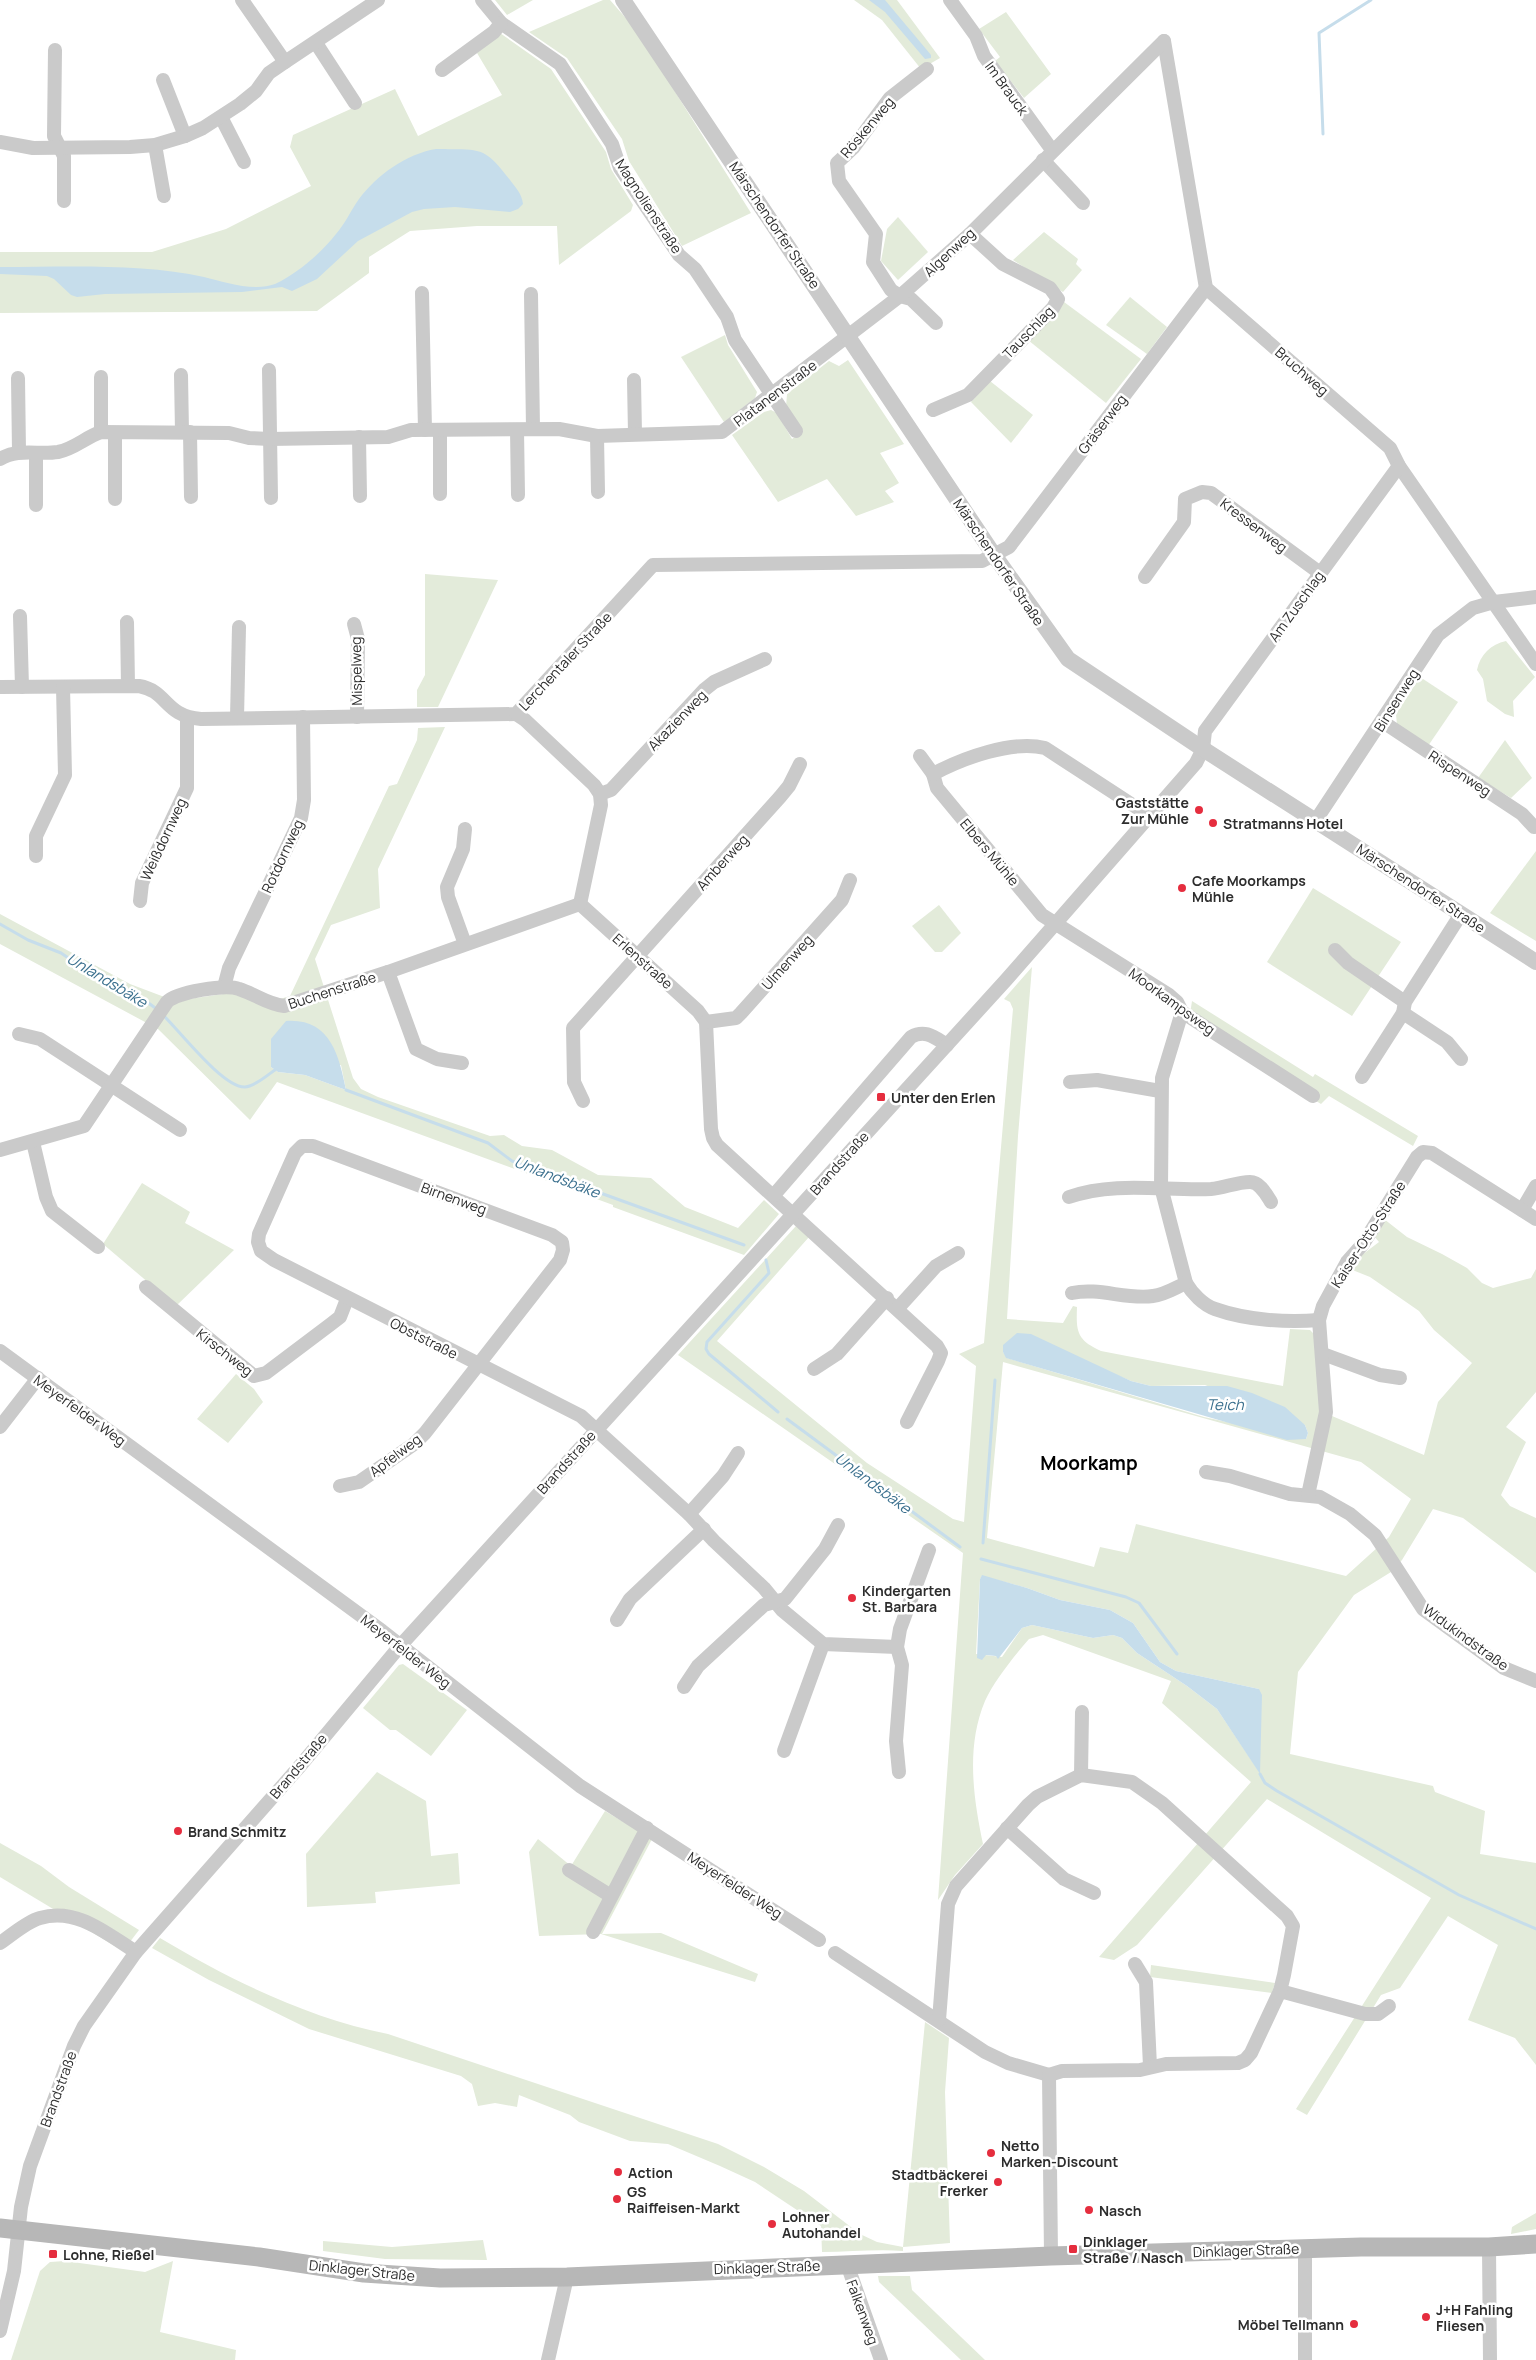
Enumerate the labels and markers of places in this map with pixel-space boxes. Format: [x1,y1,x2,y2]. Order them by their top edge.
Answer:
place label: Gaststätte Zur Mühle [1116,793,1189,828]
marker: Gaststätte Zur Mühle [1193,804,1205,816]
place label: Stratmanns Hotel [1223,814,1343,833]
marker: Stratmanns Hotel [1207,817,1219,829]
place label: Cafe Moorkamps Mühle [1192,871,1306,906]
marker: Cafe Moorkamps Mühle [1176,882,1188,894]
place label: Unter den Erlen [891,1088,995,1107]
marker: Unter den Erlen [875,1091,887,1103]
place label: Kindergarten St. Barbara [862,1581,951,1616]
marker: Kindergarten St. Barbara [846,1592,858,1604]
place label: Brand Schmitz [188,1822,286,1841]
marker: Brand Schmitz [172,1825,184,1837]
place label: Netto Marken-Discount [1001,2136,1118,2171]
marker: Netto Marken-Discount [985,2147,997,2159]
place label: Action [628,2163,673,2182]
place label: Stadtbäckerei Frerker [892,2165,988,2200]
marker: Action [612,2166,624,2178]
marker: Stadtbäckerei Frerker [992,2176,1004,2188]
place label: GS Raiffeisen-Markt [627,2182,740,2217]
marker: GS Raiffeisen-Markt [611,2193,623,2205]
place label: Nasch [1099,2201,1142,2220]
marker: Nasch [1083,2204,1095,2216]
place label: Lohner Autohandel [782,2207,861,2242]
marker: Lohner Autohandel [766,2218,778,2230]
place label: Dinklager Straße / Nasch [1083,2232,1183,2267]
marker: Dinklager Straße / Nasch [1067,2243,1079,2255]
place label: Lohne, Rießel [63,2245,155,2264]
marker: Lohne, Rießel [47,2248,59,2260]
place label: J+H Fahling Fliesen [1436,2300,1513,2335]
marker: J+H Fahling Fliesen [1420,2311,1432,2323]
place label: Möbel Tellmann [1238,2315,1344,2334]
marker: Möbel Tellmann [1348,2318,1360,2330]

